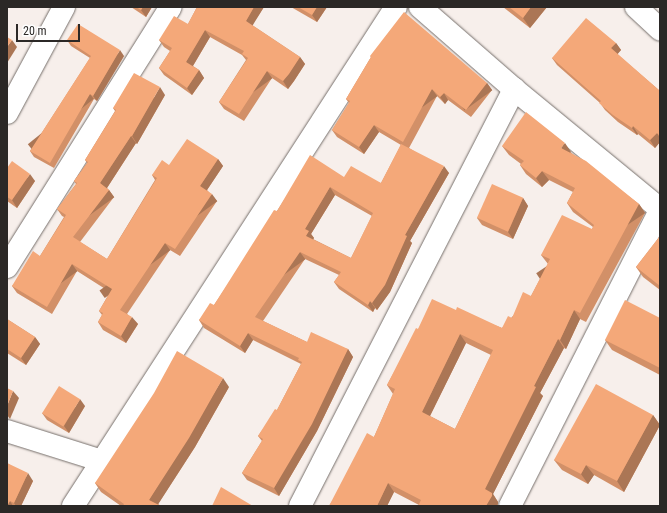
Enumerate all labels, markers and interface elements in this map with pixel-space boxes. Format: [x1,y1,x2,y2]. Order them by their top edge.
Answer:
scale bar [18,16,82,42]
text: 20 m [23,24,47,38]

